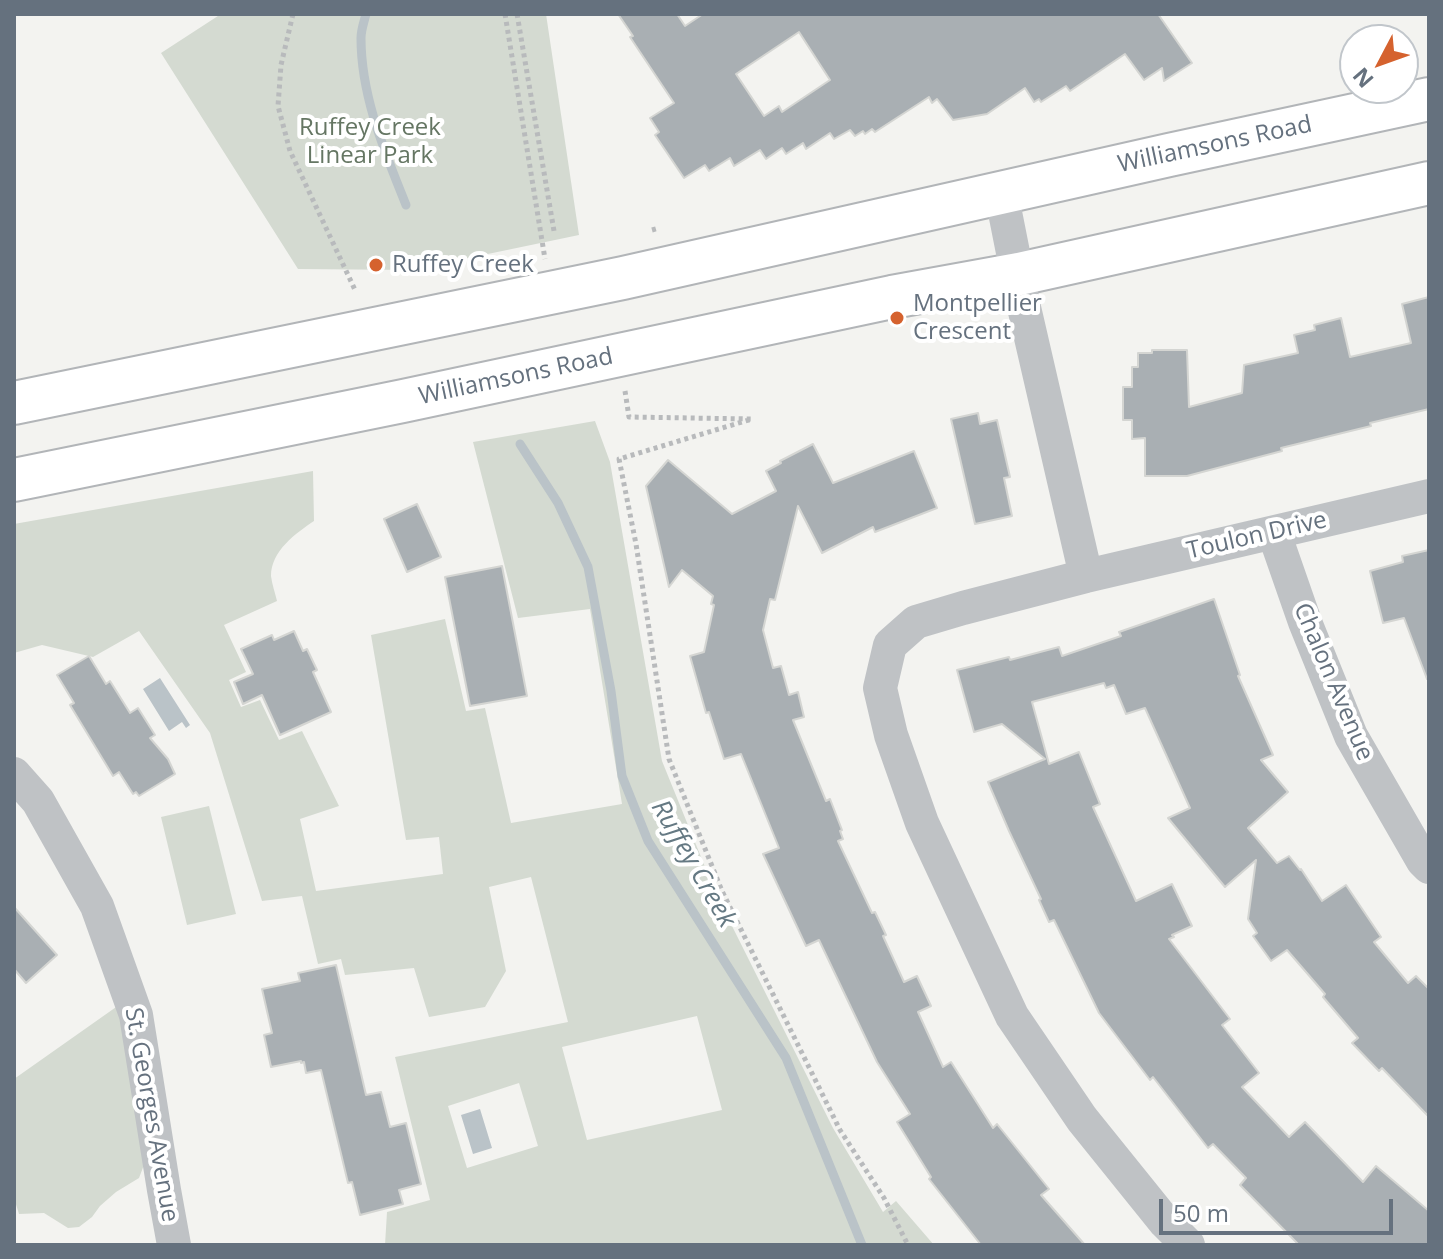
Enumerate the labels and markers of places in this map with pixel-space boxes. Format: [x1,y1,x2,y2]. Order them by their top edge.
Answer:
place label: Ruffey Creek [392,251,534,279]
marker: Ruffey Creek [367,256,385,274]
place label: Montpellier Crescent [913,290,1042,346]
marker: Montpellier Crescent [888,309,906,327]

